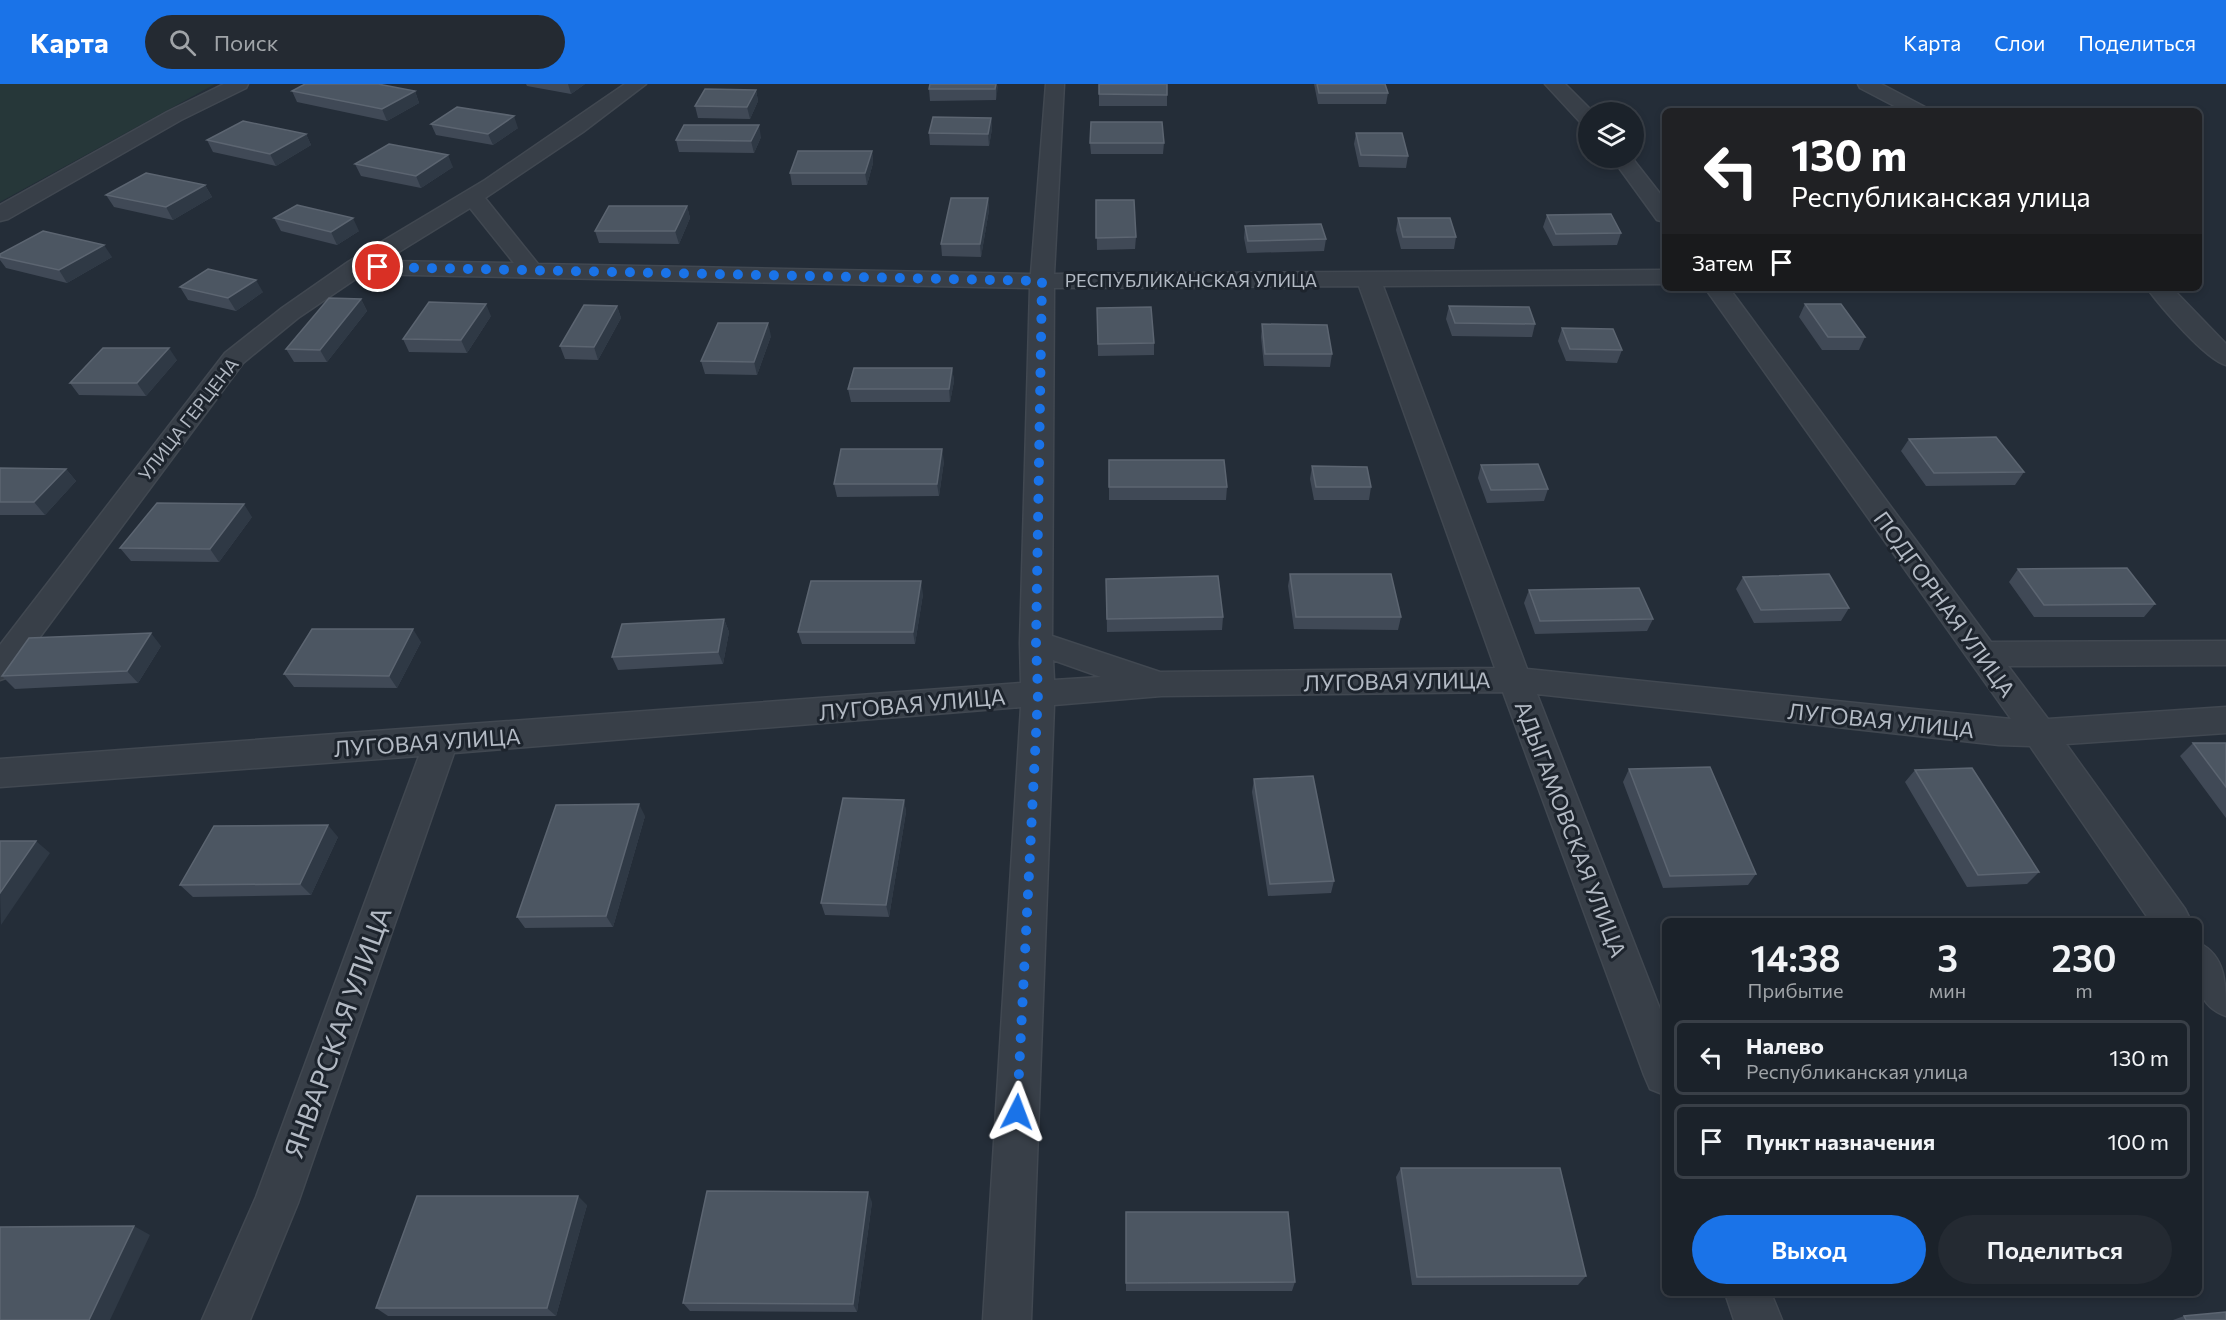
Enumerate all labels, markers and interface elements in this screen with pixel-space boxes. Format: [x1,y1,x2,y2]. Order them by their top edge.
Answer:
search box [145,15,565,69]
text: Карта [30,25,109,59]
icon: search [166,26,199,59]
text: Поиск [214,29,278,56]
text: Карта [1903,30,1961,55]
text: Слои [1994,30,2045,55]
text: Поделиться [2078,30,2196,55]
map controls [1578,102,1644,168]
button: layers [1578,102,1644,168]
text: 130 m [1791,128,1907,180]
icon: left [1692,132,1770,210]
text: Республиканская улица [1791,180,2091,213]
pin [352,241,403,292]
icon: arrive [1765,246,1798,279]
text: Затем [1692,249,1753,276]
icon: arrive [361,250,394,283]
street label: РЕСПУБЛИКАНСКАЯ УЛИЦА [1065,269,1317,291]
street label: УЛИЦА ГЕРЦЕНА [133,353,243,485]
street label: ПОДГОРНАЯ УЛИЦА [1868,506,2022,702]
street label: ЛУГОВАЯ УЛИЦА [1303,666,1491,696]
street label: ЛУГОВАЯ УЛИЦА [818,682,1006,726]
street label: АДЫГАМОВСКАЯ УЛИЦА [1510,697,1632,961]
street label: ЛУГОВАЯ УЛИЦА [1786,697,1976,743]
street label: ЛУГОВАЯ УЛИЦА [333,722,521,762]
street label: ЯНВАРСКАЯ УЛИЦА [276,902,398,1162]
text: 14:38 [1750,935,1841,979]
text: 3 [1937,935,1958,979]
text: 230 [2052,935,2117,979]
text: Прибытие [1747,978,1844,1002]
text: мин [1929,978,1966,1002]
text: m [2075,978,2093,1002]
text: Налево [1746,1032,1824,1059]
icon: left [1695,1041,1728,1074]
text: 130 m [2109,1044,2169,1071]
text: Республиканская улица [1746,1059,1968,1083]
position arrow [985,1080,1049,1144]
icon: arrive [1695,1125,1728,1158]
text: Пункт назначения [1746,1128,1935,1155]
text: 100 m [2107,1128,2169,1155]
button: Выход [1692,1215,1926,1284]
button: Поделиться [1938,1215,2172,1284]

